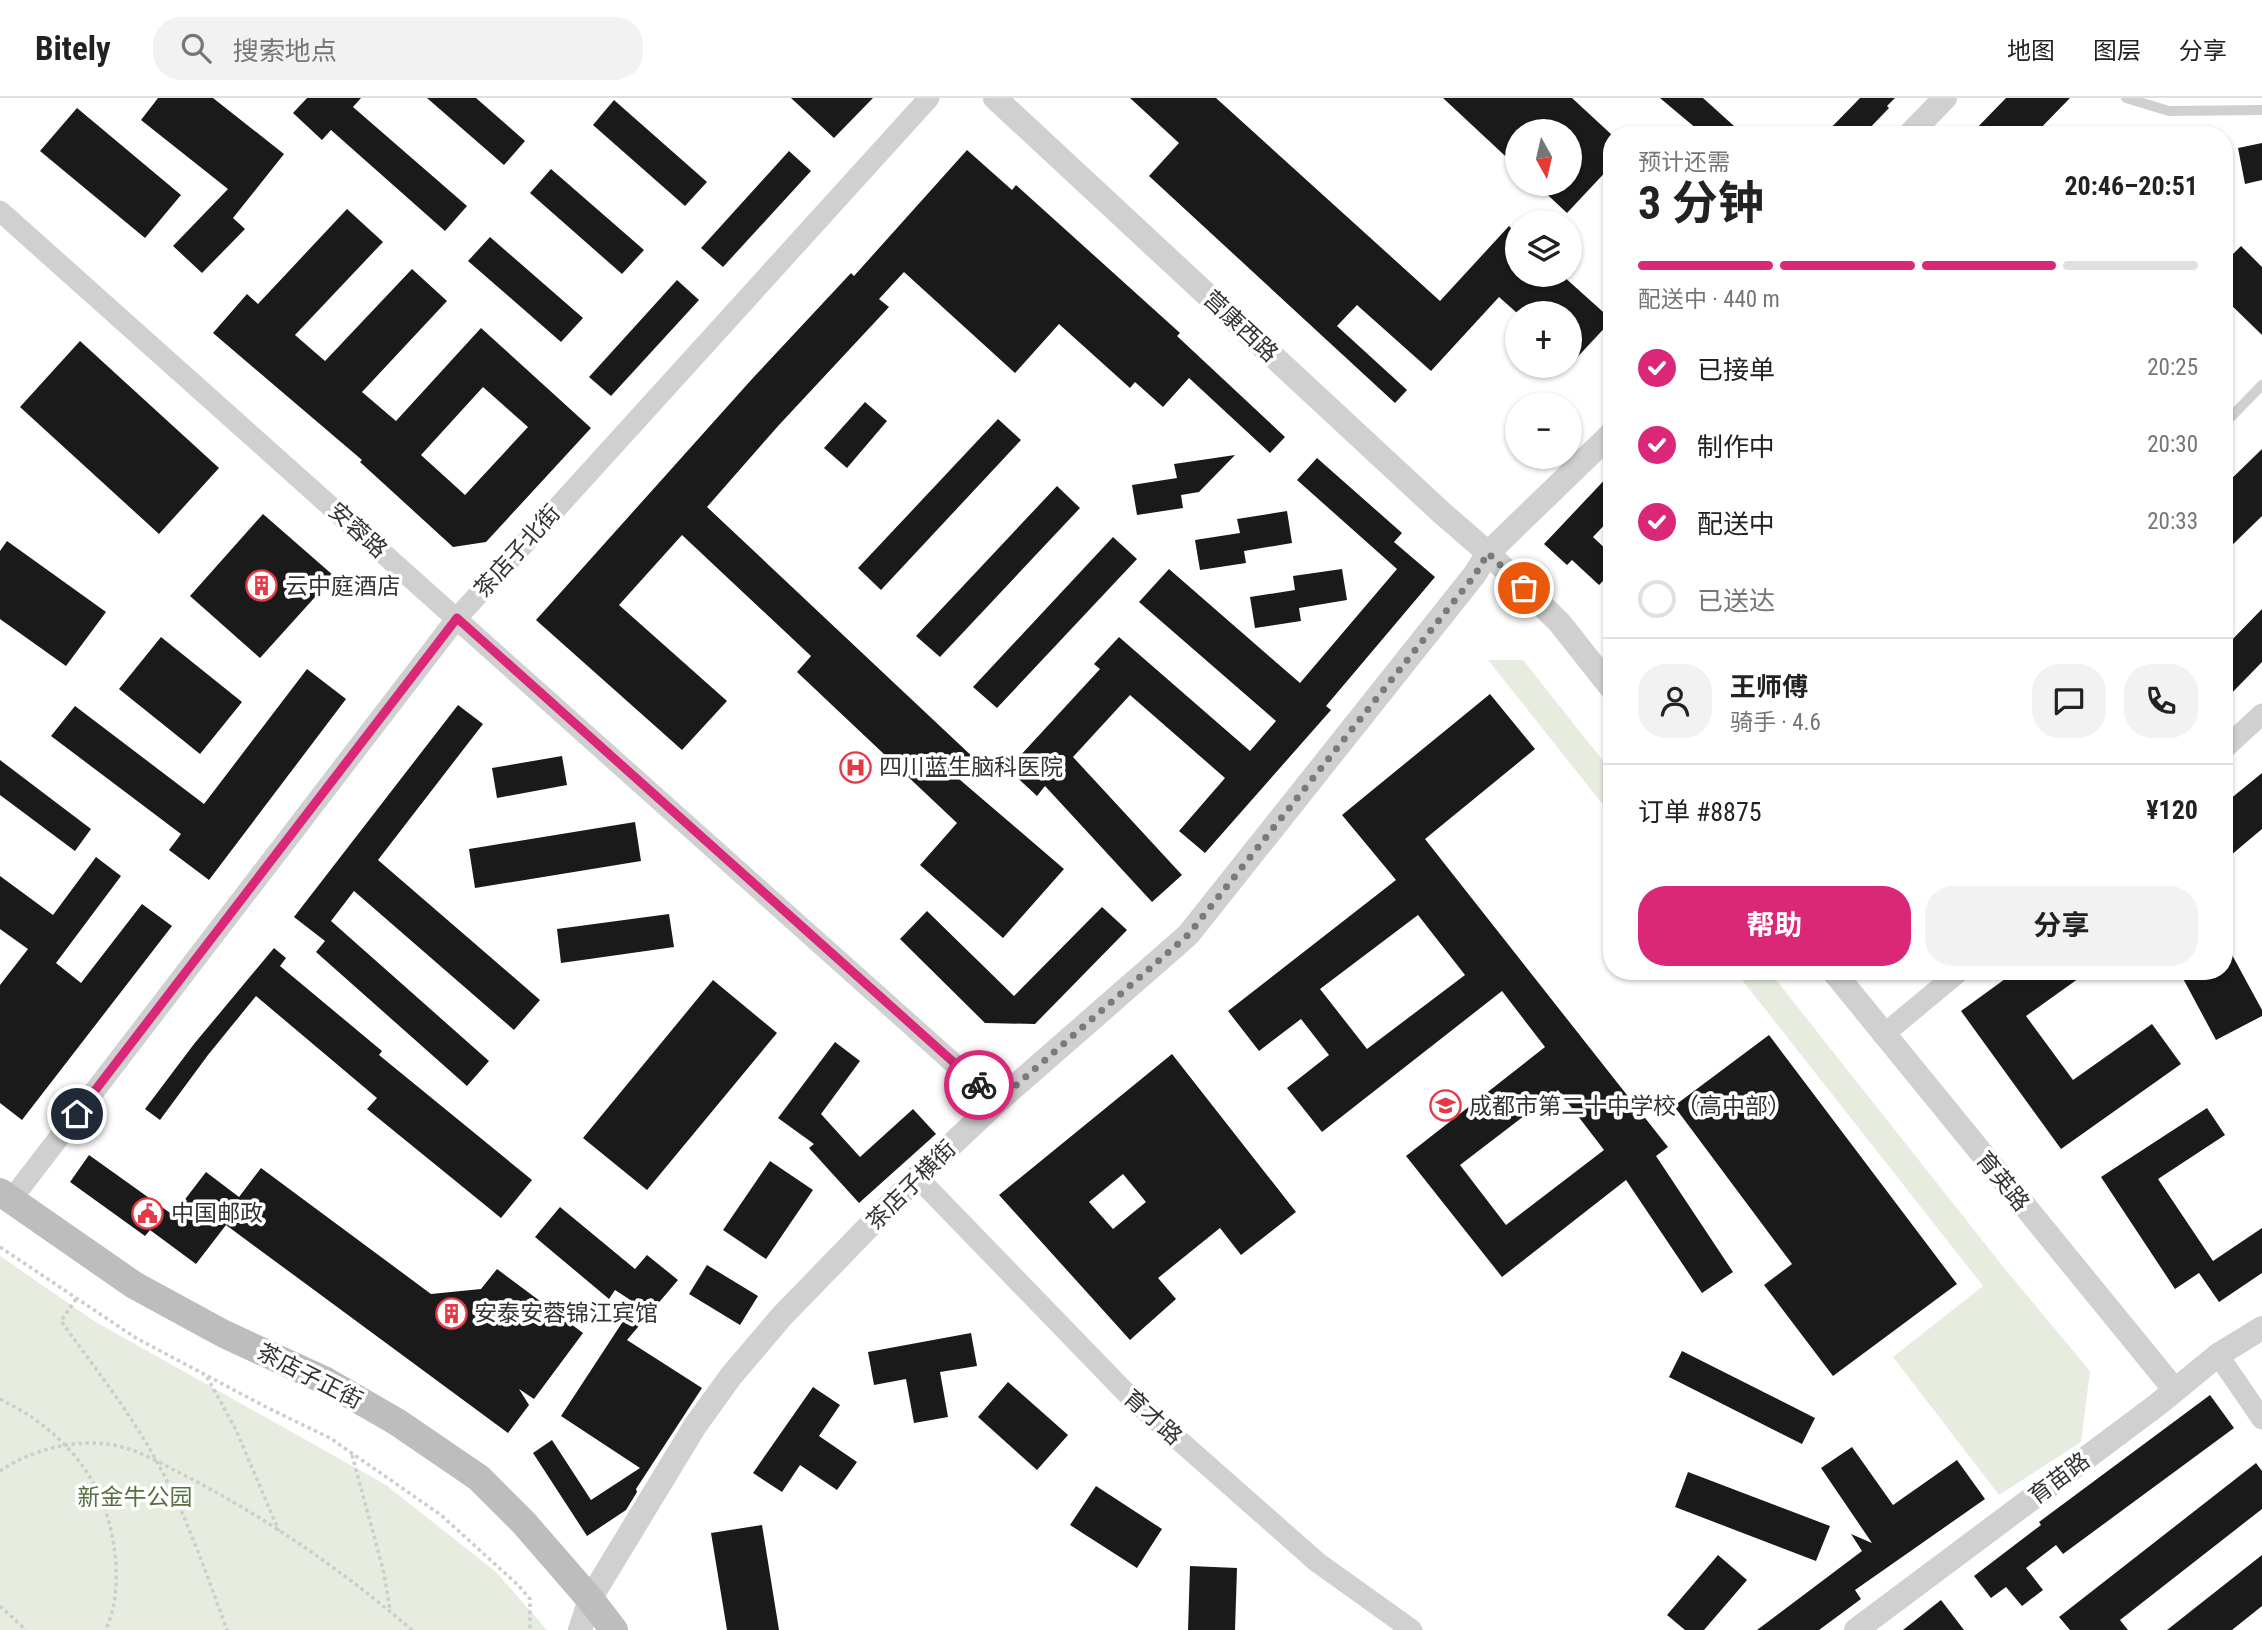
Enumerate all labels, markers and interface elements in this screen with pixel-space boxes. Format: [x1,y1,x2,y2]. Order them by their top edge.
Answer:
search box [153,17,643,80]
text: Bitely [35,29,111,68]
icon: search [177,29,215,67]
text: 搜索地点 [233,36,337,66]
text: 地图 [2007,37,2055,65]
text: 图层 [2093,37,2141,65]
text: 分享 [2179,37,2227,65]
north arrow [1505,119,1582,196]
map controls [1505,119,1582,469]
text: 预计还需 [1638,149,1730,176]
text: 20:46–20:51 [2064,171,2198,201]
text: 3 分钟 [1638,176,1764,230]
button: layers [1505,210,1582,287]
street label: 营康西路 [1198,285,1284,368]
text: 配送中 · 440 m [1638,286,1780,313]
button: + [1505,301,1582,378]
icon: check [1638,349,1676,387]
text: 20:25 [2147,354,2198,381]
text: 已接单 [1697,355,1775,385]
button: − [1505,392,1582,469]
icon: check [1638,426,1676,464]
text: 20:30 [2147,431,2198,458]
text: 制作中 [1697,432,1775,462]
street label: 安蓉路 [323,497,392,563]
street label: 茶店子北街 [469,500,566,603]
icon: check [1638,503,1676,541]
text: 20:33 [2147,508,2198,535]
text: 配送中 [1697,509,1775,539]
pin [1494,558,1554,618]
building icon: 云中庭酒店 [245,569,279,603]
icon: bag [1505,569,1543,607]
place label: 云中庭酒店 [285,573,400,600]
text: 已送达 [1697,586,1775,616]
button: person [1638,664,1712,738]
button: chat [2032,664,2106,738]
button: phone [2124,664,2198,738]
text: 王师傅 [1730,672,1808,702]
text: 骑手 · 4.6 [1730,709,1821,736]
hospital icon: 四川蓝生脑科医院 [839,750,873,784]
place label: 四川蓝生脑科医院 [879,754,1063,781]
text: ¥120 [2146,795,2198,825]
text: 订单 #8875 [1638,797,1762,827]
button: 帮助 [1638,886,1911,966]
button: 分享 [1925,886,2198,966]
courier [944,1050,1014,1120]
icon: bike [960,1066,998,1104]
pin [47,1084,107,1144]
school or university icon: 成都市第二十中学校（高中部） [1429,1089,1463,1123]
place label: 成都市第二十中学校（高中部） [1469,1093,1791,1120]
icon: home [58,1095,96,1133]
street label: 茶店子横街 [861,1135,962,1236]
street label: 育英路 [1970,1146,2035,1217]
public building icon: 中国邮政 [131,1196,165,1230]
place label: 中国邮政 [171,1200,263,1227]
building icon: 安泰安蓉锦江宾馆 [434,1296,468,1330]
place label: 安泰安蓉锦江宾馆 [474,1300,658,1327]
street label: 茶店子正街 [252,1338,367,1415]
street label: 育才路 [1118,1384,1187,1450]
street label: 育苗路 [2024,1447,2095,1510]
park label: 新金牛公园 [78,1484,193,1511]

